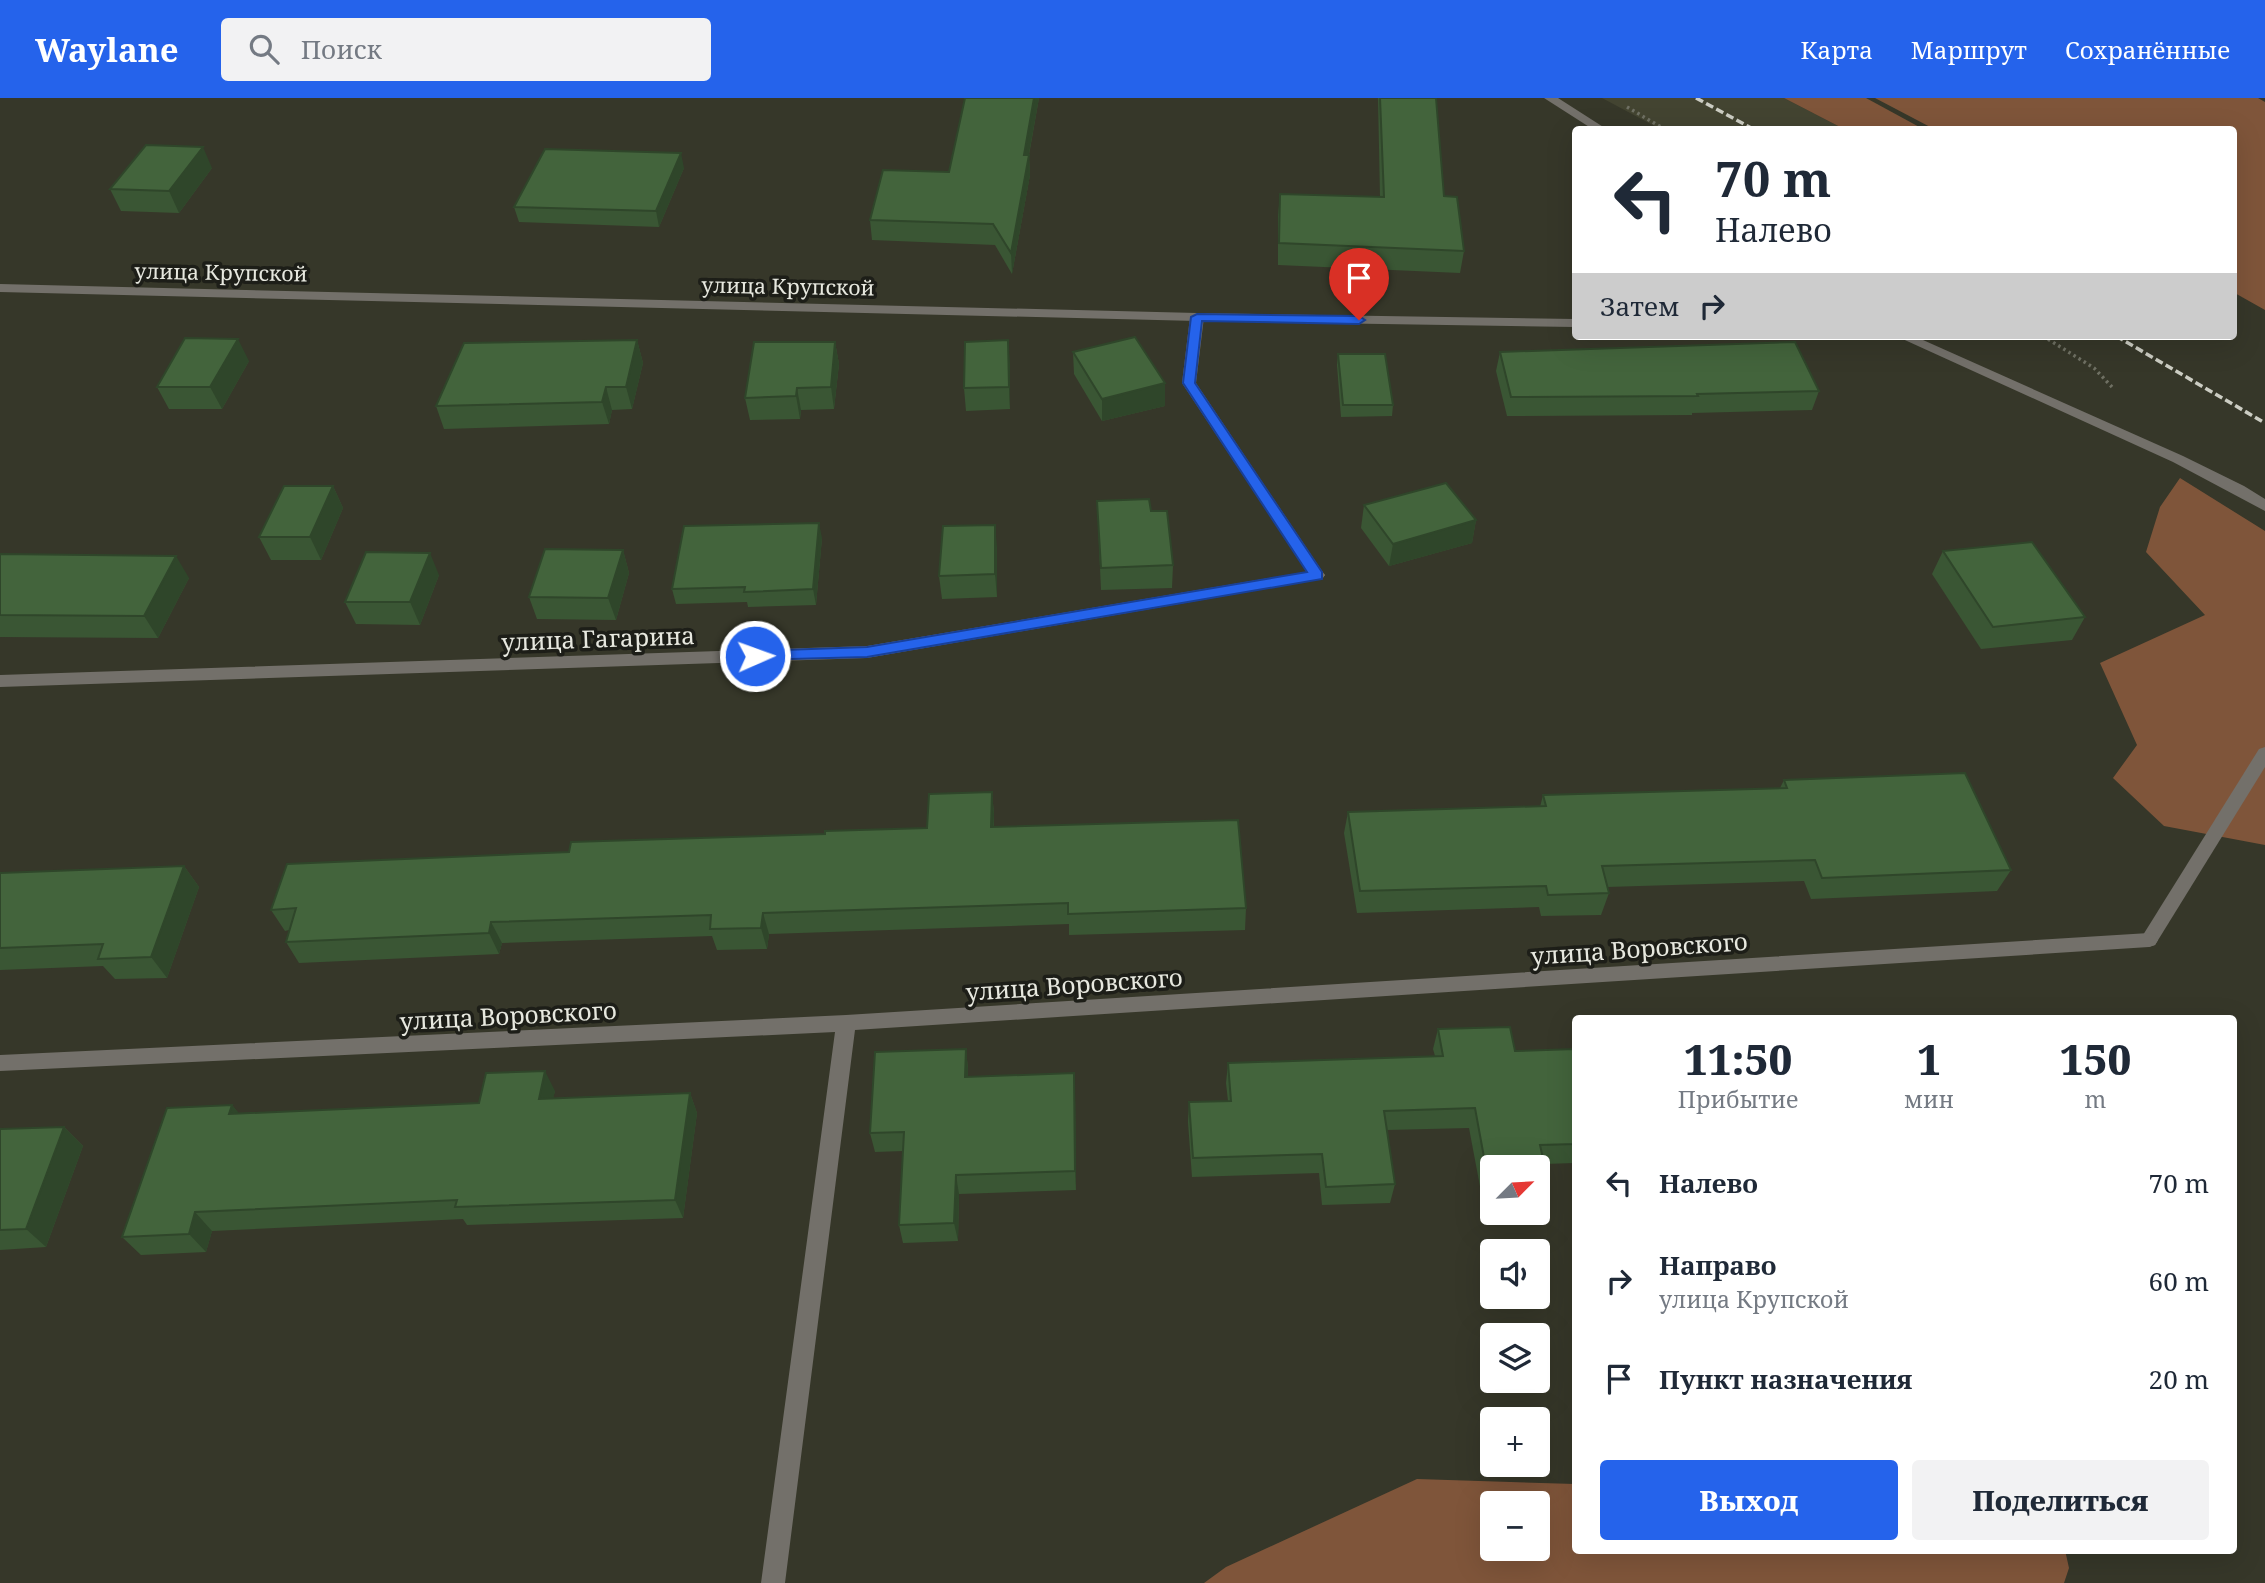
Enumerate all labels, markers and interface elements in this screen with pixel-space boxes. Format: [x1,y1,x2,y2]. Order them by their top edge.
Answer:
search box [221,18,711,81]
text: Waylane [35,27,179,72]
icon: search [245,30,283,68]
text: Поиск [301,31,382,67]
text: Карта [1801,33,1873,66]
text: Маршрут [1911,33,2027,66]
text: Сохранённые [2065,33,2230,66]
text: 70 m [1715,145,1831,211]
icon: left [1600,154,1691,245]
text: Налево [1715,208,1832,251]
pin [1329,248,1389,320]
street label: улица Крупской [134,256,308,288]
icon: arrive [1340,259,1378,297]
street label: улица Крупской [701,270,875,302]
icon: right [1693,287,1731,325]
text: Затем [1600,288,1679,324]
street label: улица Гагарина [501,618,695,658]
position arrow [718,619,792,693]
street label: улица Воровского [1529,924,1749,972]
street label: улица Воровского [964,960,1184,1008]
street label: улица Воровского [399,993,617,1037]
text: 11:50 [1684,1030,1792,1087]
text: 1 [1917,1030,1941,1087]
text: 150 [2060,1030,2131,1087]
text: Прибытие [1678,1083,1798,1115]
text: мин [1904,1083,1954,1115]
text: m [2085,1083,2106,1115]
north arrow [1480,1155,1550,1225]
map controls [1480,1155,1550,1561]
icon: left [1600,1164,1638,1202]
text: Налево [1659,1165,1758,1201]
text: 70 m [2149,1165,2209,1201]
button: sound [1480,1239,1550,1309]
text: Направо [1659,1247,1777,1283]
icon: right [1600,1262,1638,1300]
text: 60 m [2149,1263,2209,1299]
text: улица Крупской [1659,1283,1849,1315]
button: layers [1480,1323,1550,1393]
icon: arrive [1600,1360,1638,1398]
text: Пункт назначения [1659,1361,1912,1397]
text: 20 m [2149,1361,2209,1397]
button: + [1480,1407,1550,1477]
button: Выход [1600,1460,1898,1540]
button: Поделиться [1912,1460,2209,1540]
button: − [1480,1491,1550,1561]

